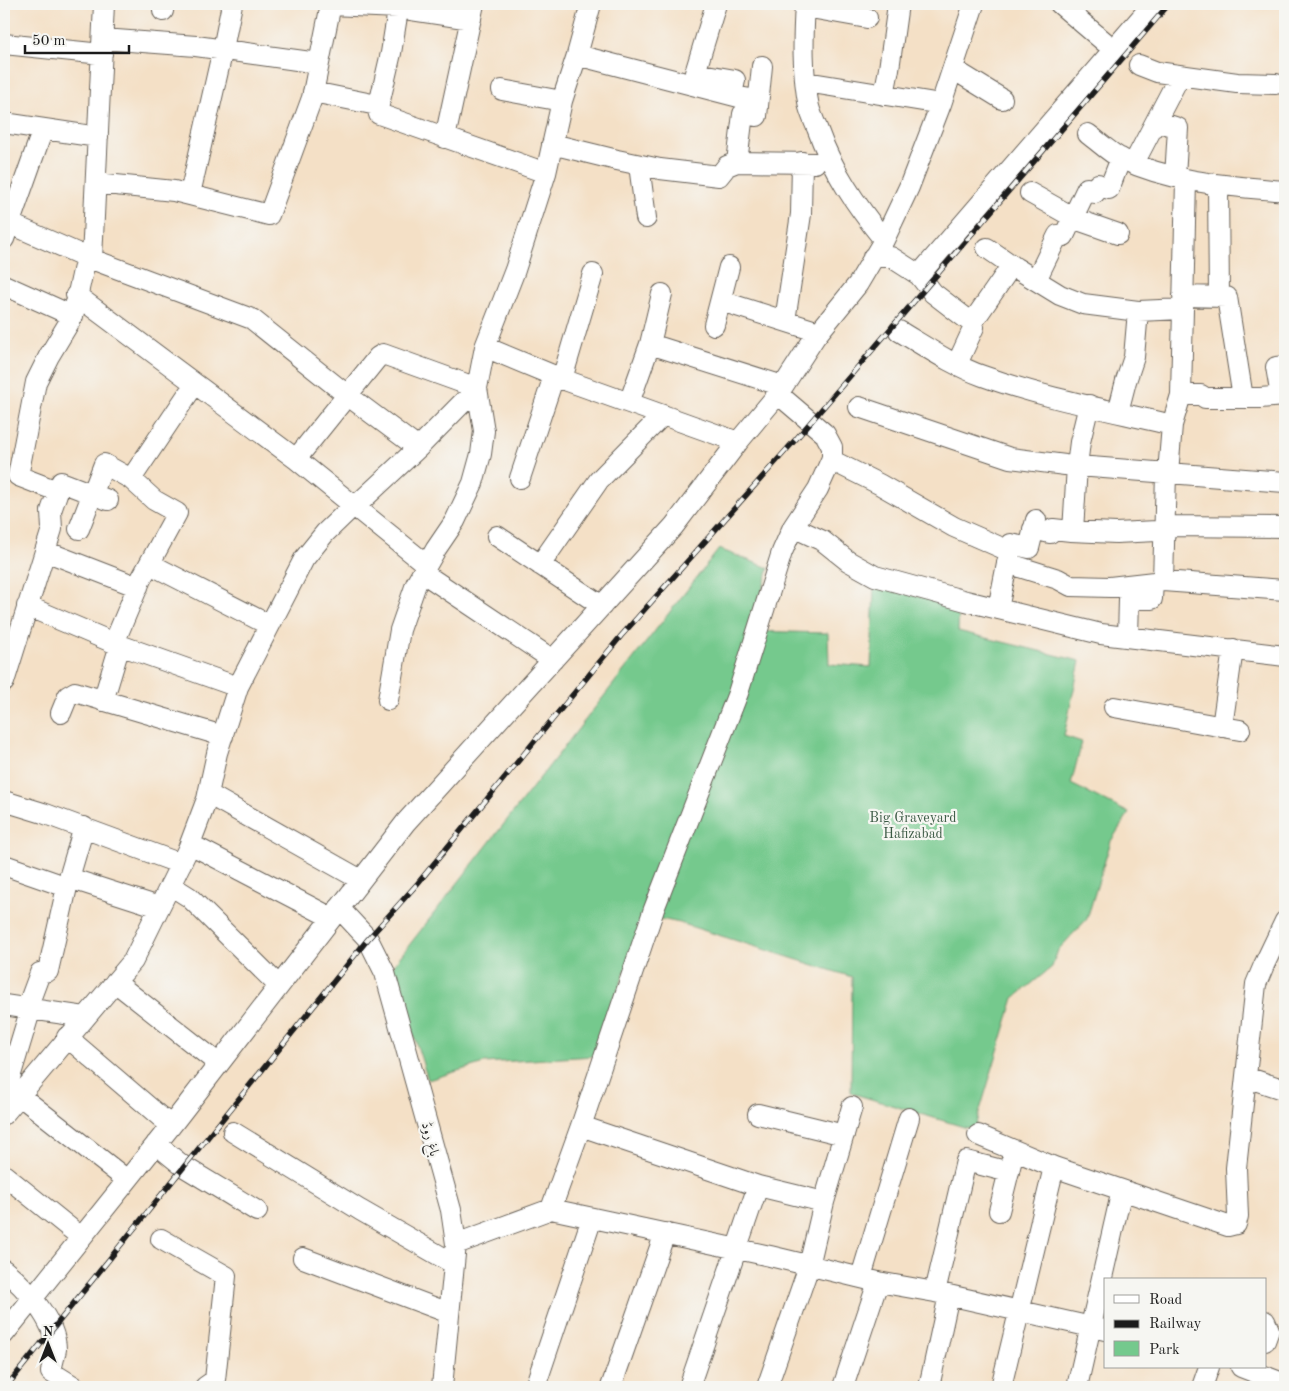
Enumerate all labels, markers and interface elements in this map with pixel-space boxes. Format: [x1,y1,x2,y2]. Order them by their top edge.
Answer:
scale bar [25,22,129,54]
text: 50 m [32,34,66,49]
park label: Big Graveyard Hafizabad [869,811,957,841]
street label: باغ روڈ [415,1120,442,1159]
legend [1104,1278,1266,1368]
text: Road [1149,1293,1183,1308]
text: Railway [1149,1317,1202,1332]
north arrow [22,1318,72,1368]
text: N [43,1325,54,1339]
text: Park [1149,1343,1180,1358]

